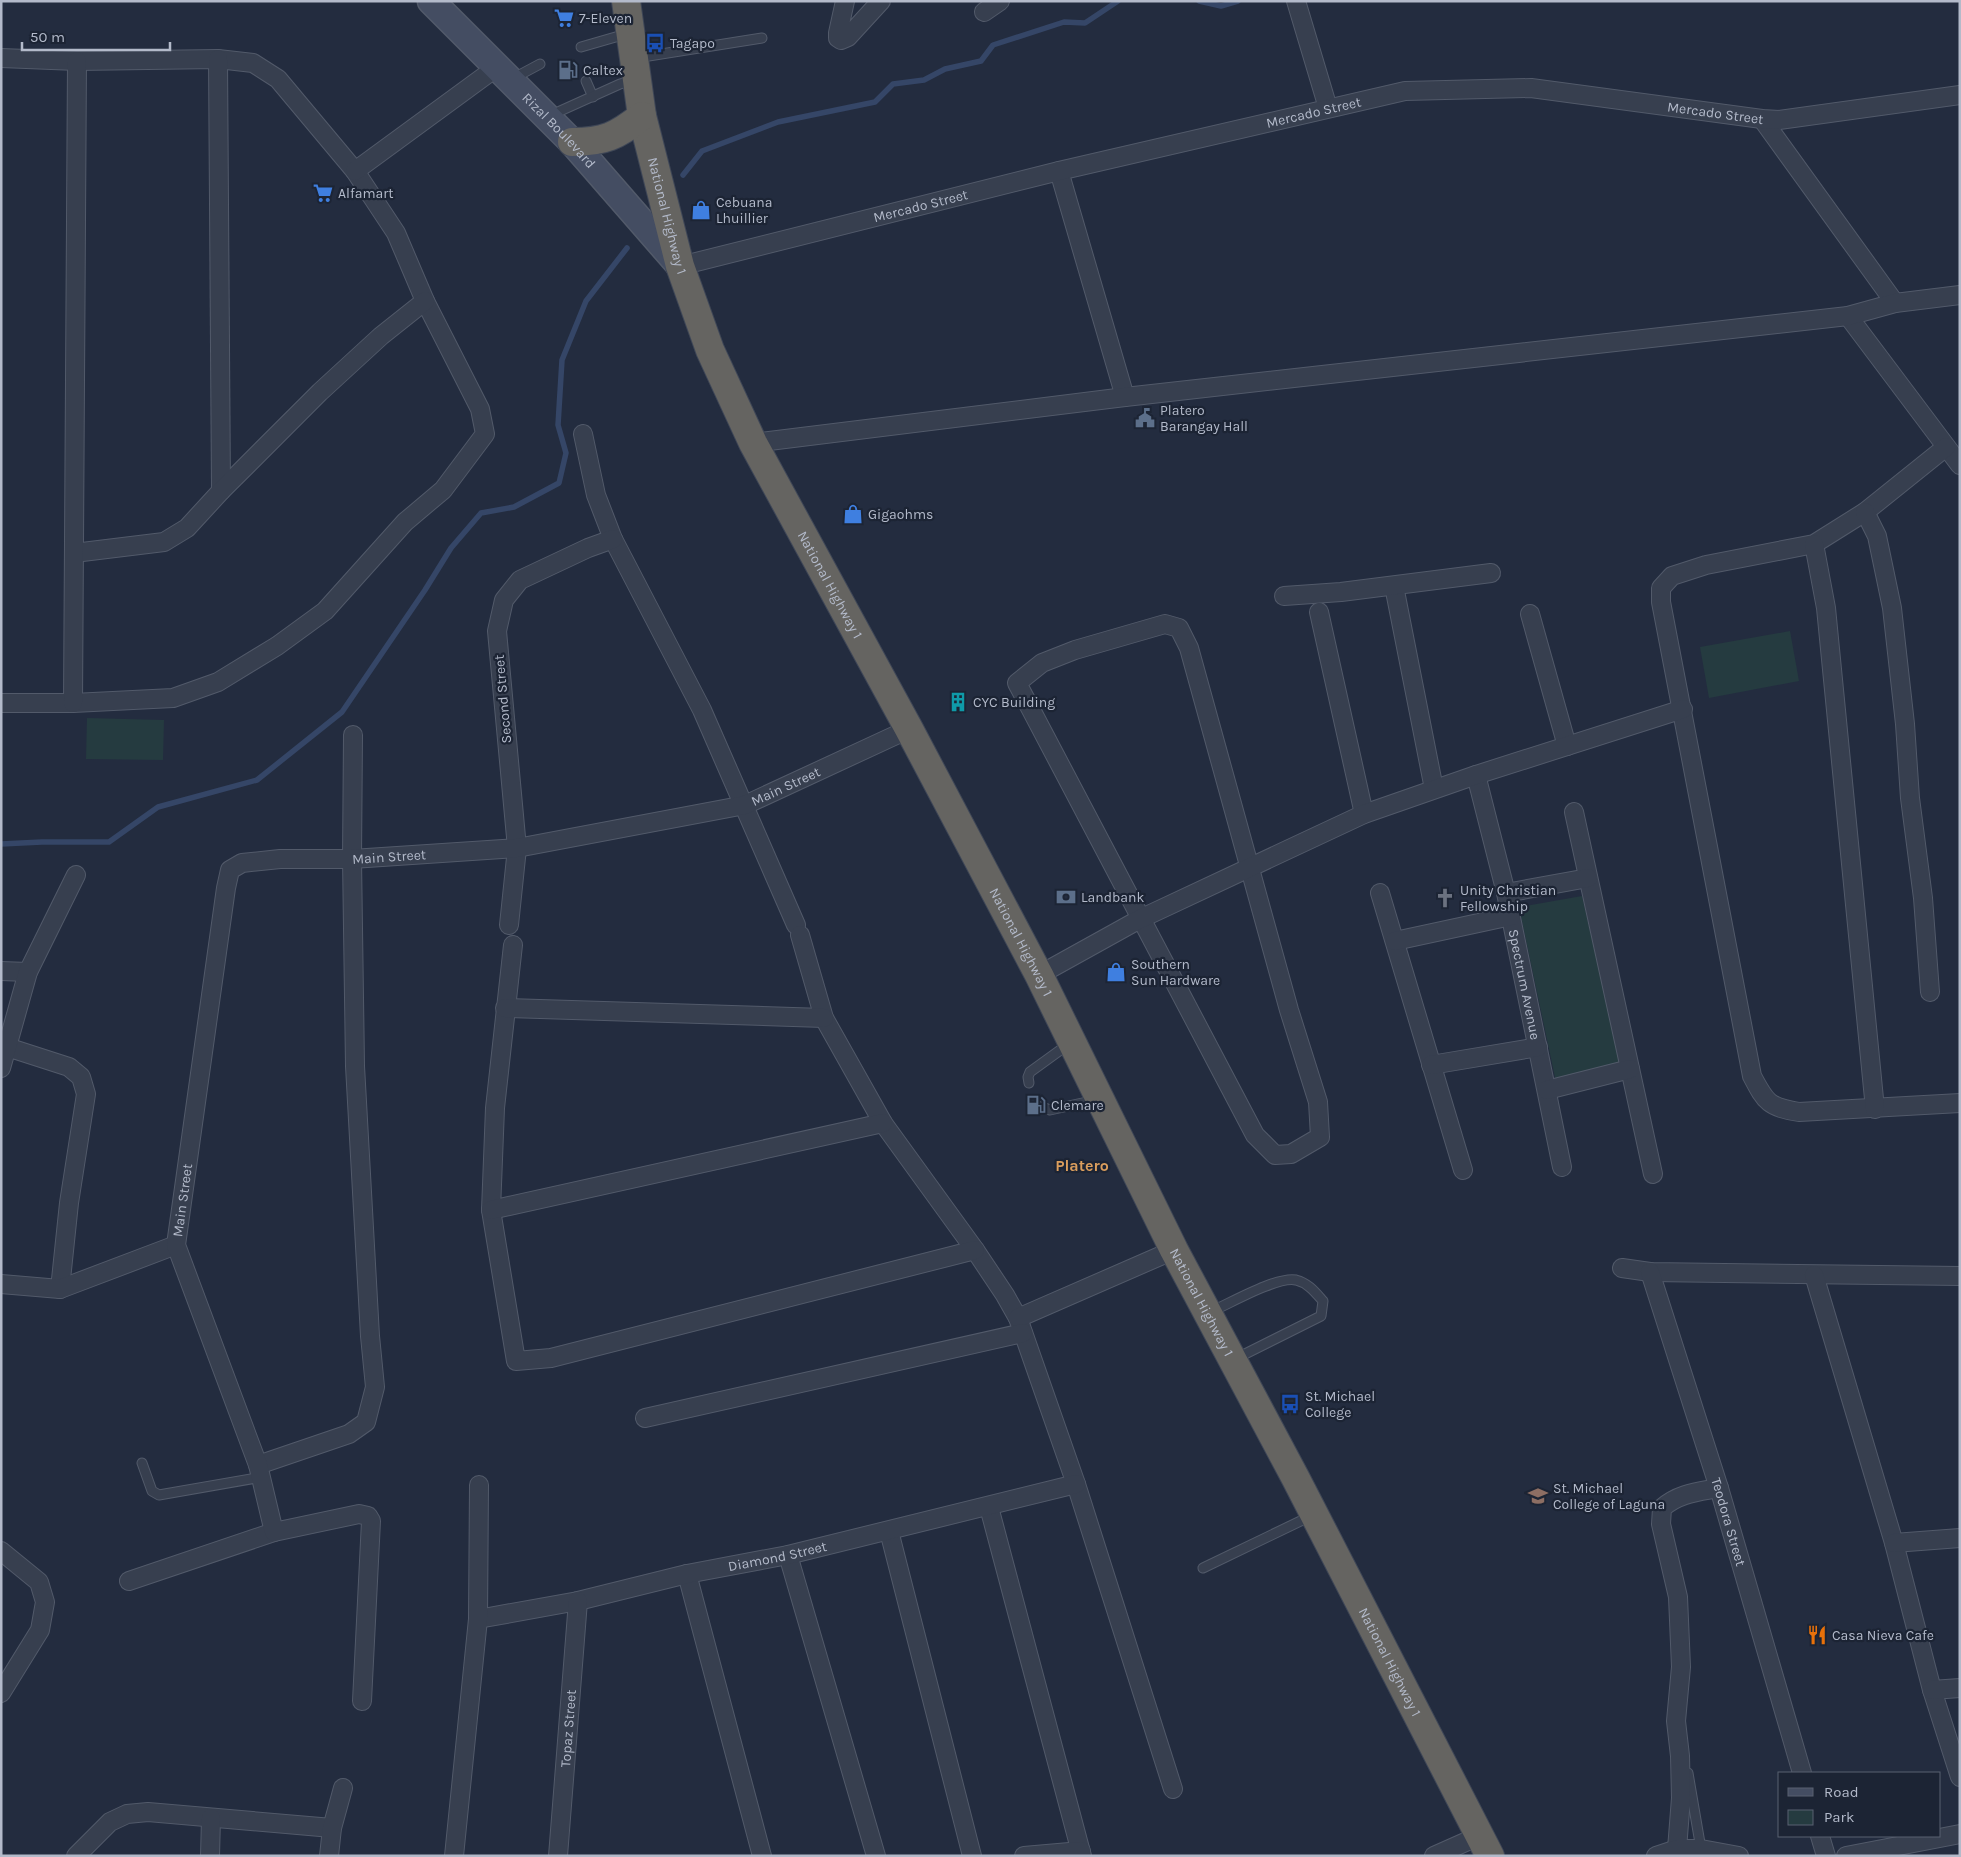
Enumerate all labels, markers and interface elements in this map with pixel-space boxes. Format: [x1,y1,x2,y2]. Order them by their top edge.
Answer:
supermarket icon: 7-Eleven [553,7,575,29]
place label: 7-Eleven [579,10,632,27]
scale bar [22,20,170,52]
text: 50 m [30,28,65,46]
bus stop icon: Tagapo [644,32,666,54]
place label: Tagapo [670,35,715,52]
fuel station icon: Caltex [557,59,579,81]
place label: Caltex [583,62,623,79]
street label: Rizal Boulevard [519,89,599,172]
street label: Mercado Street [1264,93,1363,131]
street label: Mercado Street [1666,98,1765,128]
street label: National Highway 1 [644,155,691,277]
supermarket icon: Alfamart [312,182,334,204]
place label: Alfamart [338,185,394,202]
street label: Mercado Street [872,186,970,226]
place label: Cebuana Lhuillier [716,194,772,227]
shop icon: Cebuana Lhuillier [690,199,712,221]
place label: Platero Barangay Hall [1160,402,1248,435]
public building icon: Platero Barangay Hall [1134,407,1156,429]
shop icon: Gigaohms [842,503,864,525]
place label: Gigaohms [868,506,933,523]
street label: National Highway 1 [794,528,867,642]
street label: Second Street [491,654,515,744]
building icon: CYC Building [947,691,969,713]
place label: CYC Building [973,694,1055,711]
street label: Main Street [748,763,823,809]
street label: Main Street [352,846,427,867]
place label: Unity Christian Fellowship [1460,882,1556,915]
street label: National Highway 1 [986,885,1057,999]
bank icon: Landbank [1055,886,1077,908]
church icon: Unity Christian Fellowship [1434,887,1456,909]
place label: Landbank [1081,889,1144,906]
street label: Spectrum Avenue [1505,928,1544,1041]
place label: Southern Sun Hardware [1131,956,1220,989]
shop icon: Southern Sun Hardware [1105,961,1127,983]
fuel station icon: Clemare [1025,1094,1047,1116]
place label: Clemare [1051,1097,1104,1114]
district label: Platero [1055,1156,1109,1175]
street label: Main Street [169,1162,196,1238]
street label: National Highway 1 [1166,1245,1238,1359]
place label: St. Michael College [1305,1388,1375,1421]
bus stop icon: St. Michael College [1279,1393,1301,1415]
street label: Teodora Street [1708,1475,1750,1568]
place label: St. Michael College of Laguna [1553,1480,1665,1513]
school or university icon: St. Michael College of Laguna [1527,1485,1549,1507]
street label: Diamond Street [727,1537,828,1575]
street label: National Highway 1 [1355,1605,1425,1719]
restaurant icon: Casa Nieva Cafe [1806,1624,1828,1646]
place label: Casa Nieva Cafe [1832,1627,1934,1644]
street label: Topaz Street [556,1689,580,1768]
legend [1778,1772,1941,1837]
text: Road [1824,1783,1859,1801]
text: Park [1824,1808,1854,1826]

